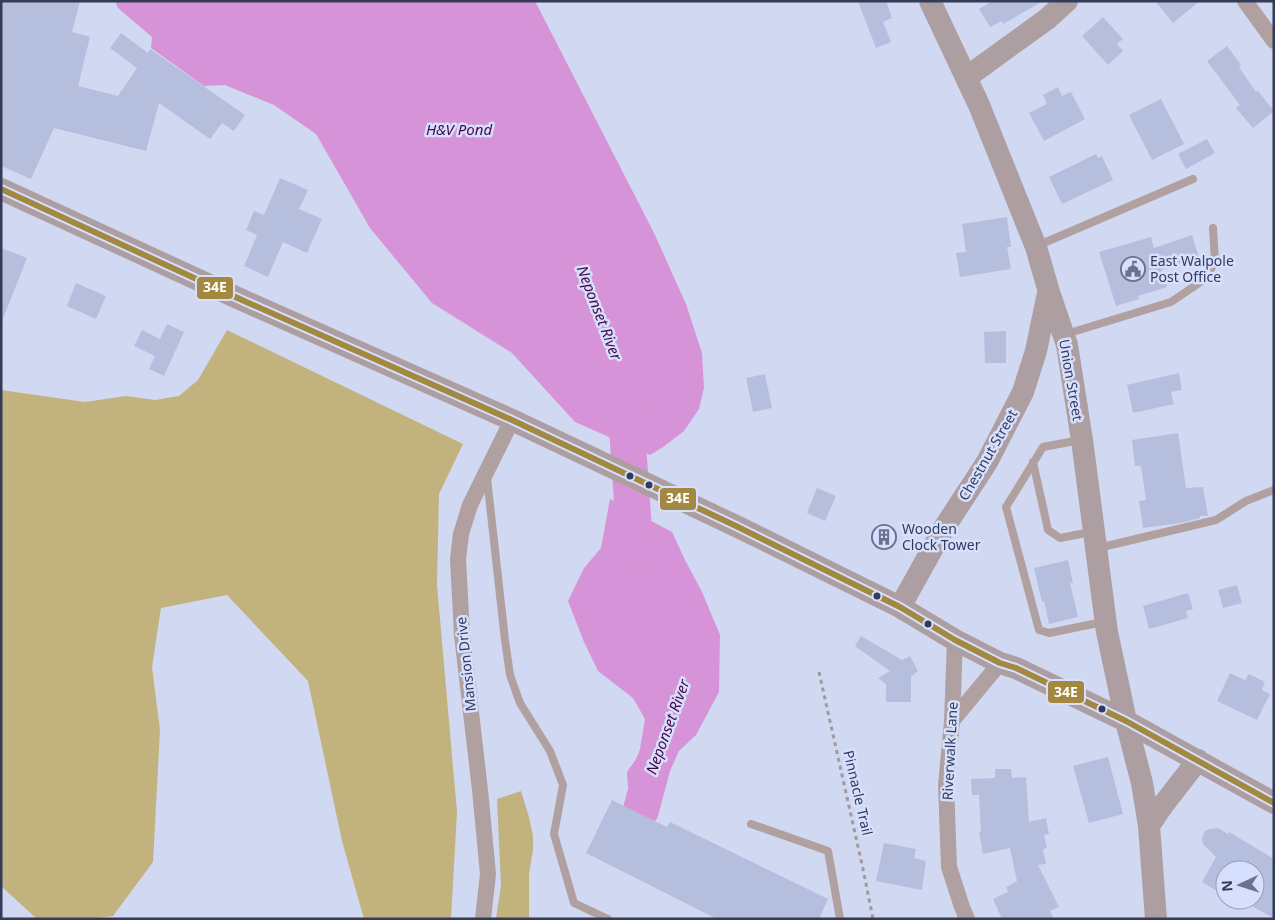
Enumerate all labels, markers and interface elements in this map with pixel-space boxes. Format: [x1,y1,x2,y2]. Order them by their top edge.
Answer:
water label: H&V Pond [426,119,492,139]
place label: East Walpole Post Office [1150,251,1234,286]
public building icon: East Walpole Post Office [1120,256,1146,282]
water label: Neponset River [573,263,627,364]
line badge: 34E [196,276,234,300]
text: 34E [203,277,227,296]
street label: Union Street [1055,338,1088,422]
street label: Chestnut Street [954,406,1021,504]
unlabelled marker [625,471,635,481]
unlabelled marker [644,480,654,490]
line badge: 34E [659,487,697,511]
text: 34E [666,488,690,507]
place label: Wooden Clock Tower [902,519,981,554]
building icon: Wooden Clock Tower [871,524,897,550]
unlabelled marker [872,591,882,601]
street label: Mansion Drive [451,616,480,712]
unlabelled marker [923,619,933,629]
water label: Neponset River [641,675,694,777]
line badge: 34E [1047,680,1085,704]
text: 34E [1054,682,1078,701]
street label: Riverwalk Lane [937,701,962,801]
unlabelled marker [1097,704,1107,714]
street label: Pinnacle Trail [839,748,878,837]
north arrow [1215,860,1265,910]
text: N [1217,880,1236,892]

